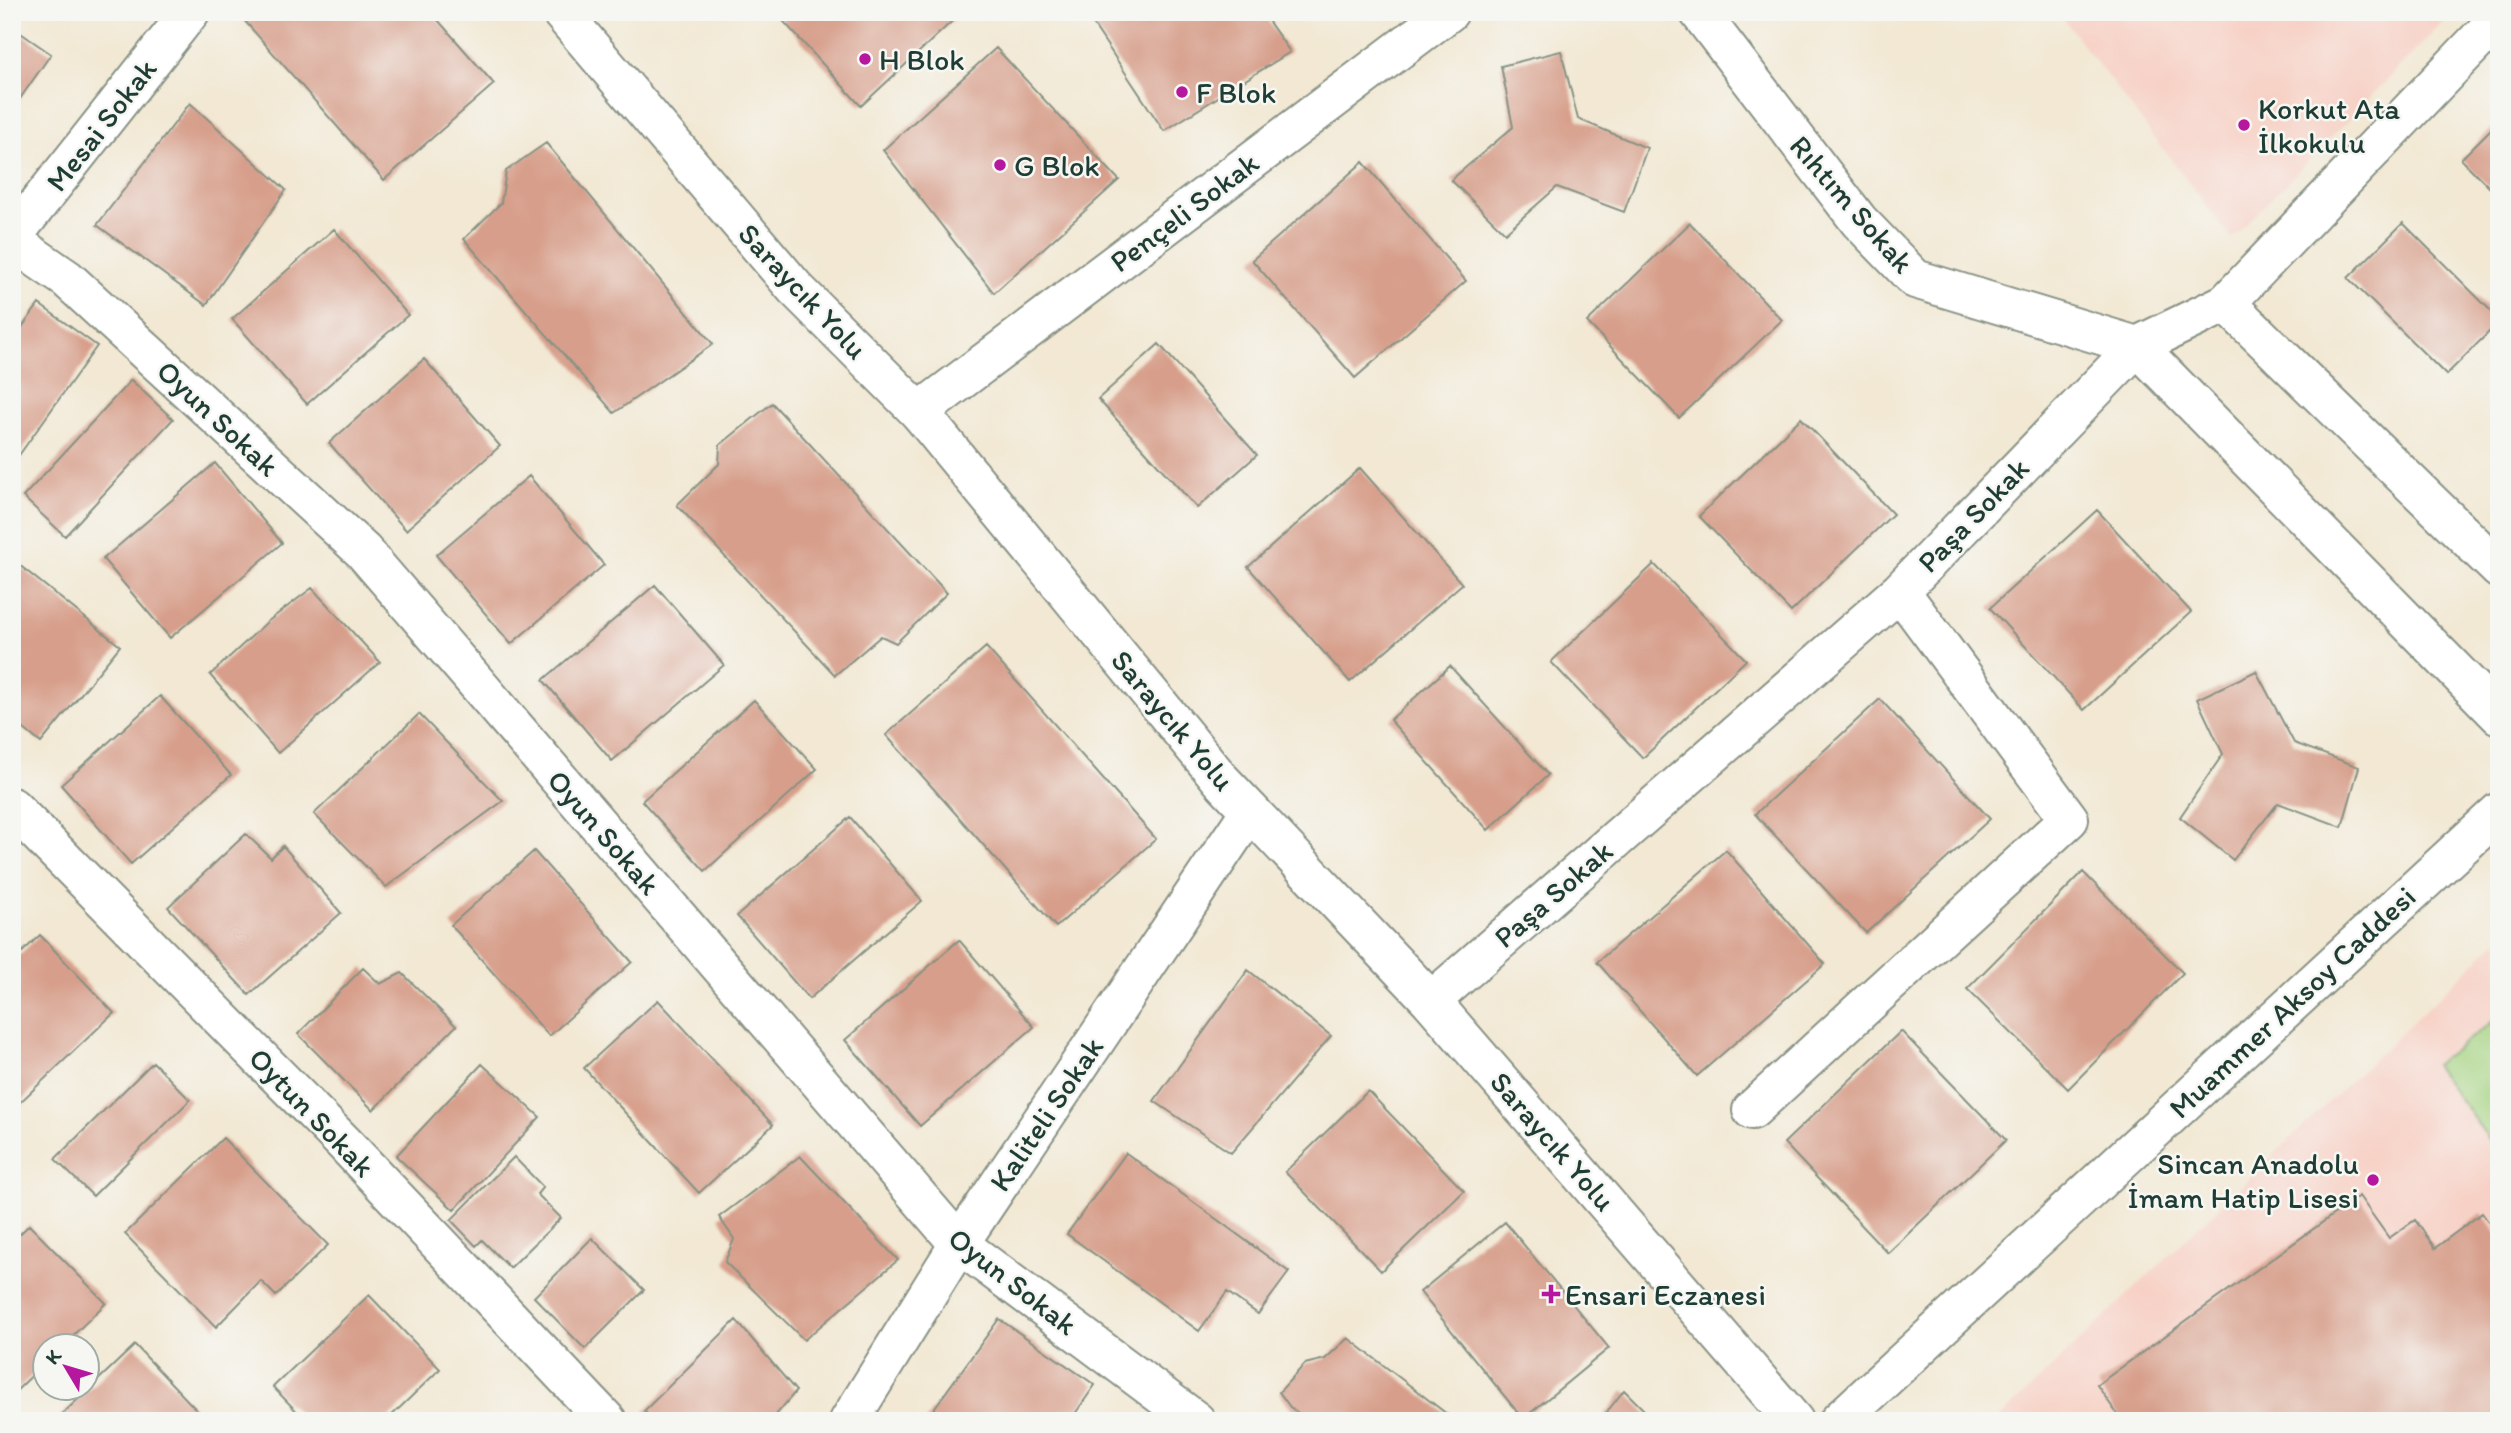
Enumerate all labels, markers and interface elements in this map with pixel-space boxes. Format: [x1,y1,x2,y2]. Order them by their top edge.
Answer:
place label: H Blok [879,41,965,78]
street label: Mesai Sokak [38,51,165,199]
marker: H Blok [857,51,873,67]
place label: F Blok [1196,74,1276,111]
marker: F Blok [1174,84,1190,100]
place label: Korkut Ata İlkokulu [2258,90,2400,161]
marker: Korkut Ata İlkokulu [2236,117,2252,133]
street label: Rıhtım Sokak [1782,127,1922,281]
street label: Pençeli Sokak [1102,144,1266,280]
place label: G Blok [1014,147,1100,184]
marker: G Blok [992,157,1008,173]
street label: Saraycık Yolu [731,215,875,367]
street label: Oyun Sokak [149,352,287,484]
street label: Paşa Sokak [1909,450,2037,580]
street label: Saraycık Yolu [1103,642,1243,798]
street label: Oyun Sokak [540,762,669,902]
street label: Paşa Sokak [1486,832,1620,956]
street label: Muammer Aksoy Caddesi [2161,878,2423,1126]
street label: Kaliteli Sokak [981,1030,1111,1198]
street label: Oytun Sokak [241,1040,383,1184]
street label: Saraycık Yolu [1482,1064,1624,1218]
place label: Sincan Anadolu İmam Hatip Lisesi [2127,1145,2359,1216]
marker: Sincan Anadolu İmam Hatip Lisesi [2365,1172,2381,1188]
street label: Oyun Sokak [941,1219,1085,1343]
place label: Ensari Eczanesi [1565,1276,1766,1313]
marker: Ensari Eczanesi [1543,1286,1559,1302]
north arrow [32,1332,102,1402]
text: K [40,1344,66,1369]

